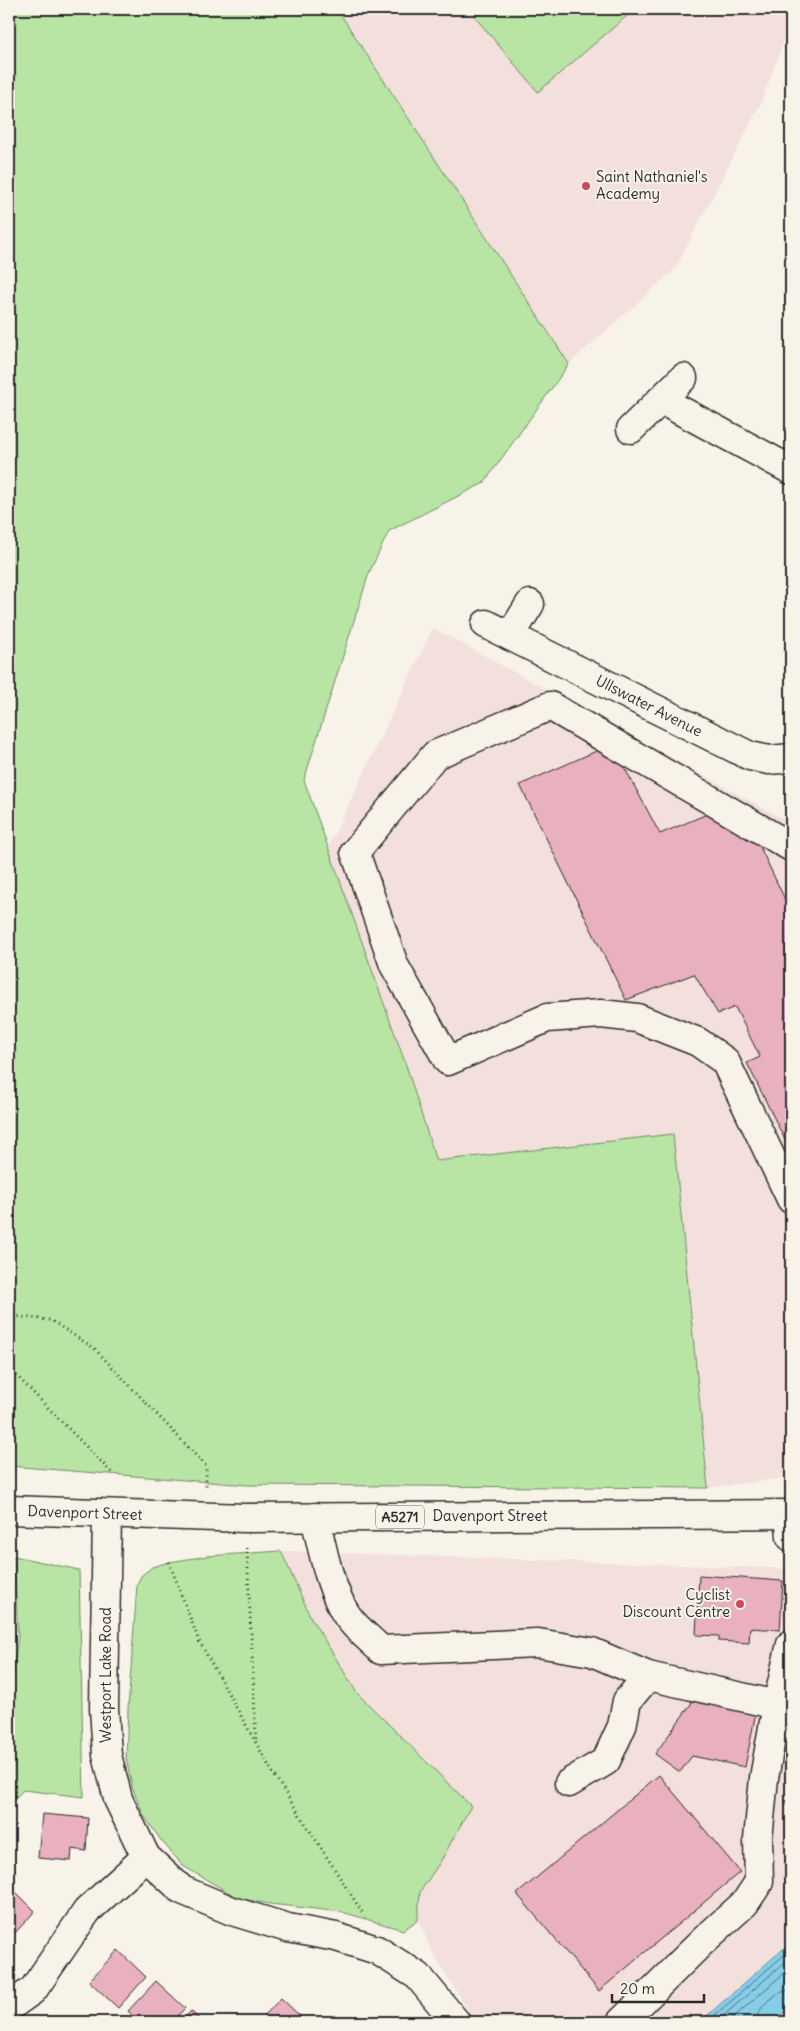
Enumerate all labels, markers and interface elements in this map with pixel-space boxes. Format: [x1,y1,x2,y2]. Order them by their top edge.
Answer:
place label: Saint Nathaniel's Academy [596,167,708,203]
marker: Saint Nathaniel's Academy [580,180,592,192]
street label: Ullswater Avenue [593,671,706,741]
street label: Davenport Street [27,1501,143,1524]
road number: A5271 [376,1505,424,1528]
street label: Davenport Street [432,1506,548,1525]
place label: Cyclist Discount Centre [622,1585,730,1621]
marker: Cyclist Discount Centre [734,1598,746,1610]
street label: Westport Lake Road [96,1607,115,1743]
scale bar [612,1971,705,2003]
text: 20 m [620,1979,655,1998]

